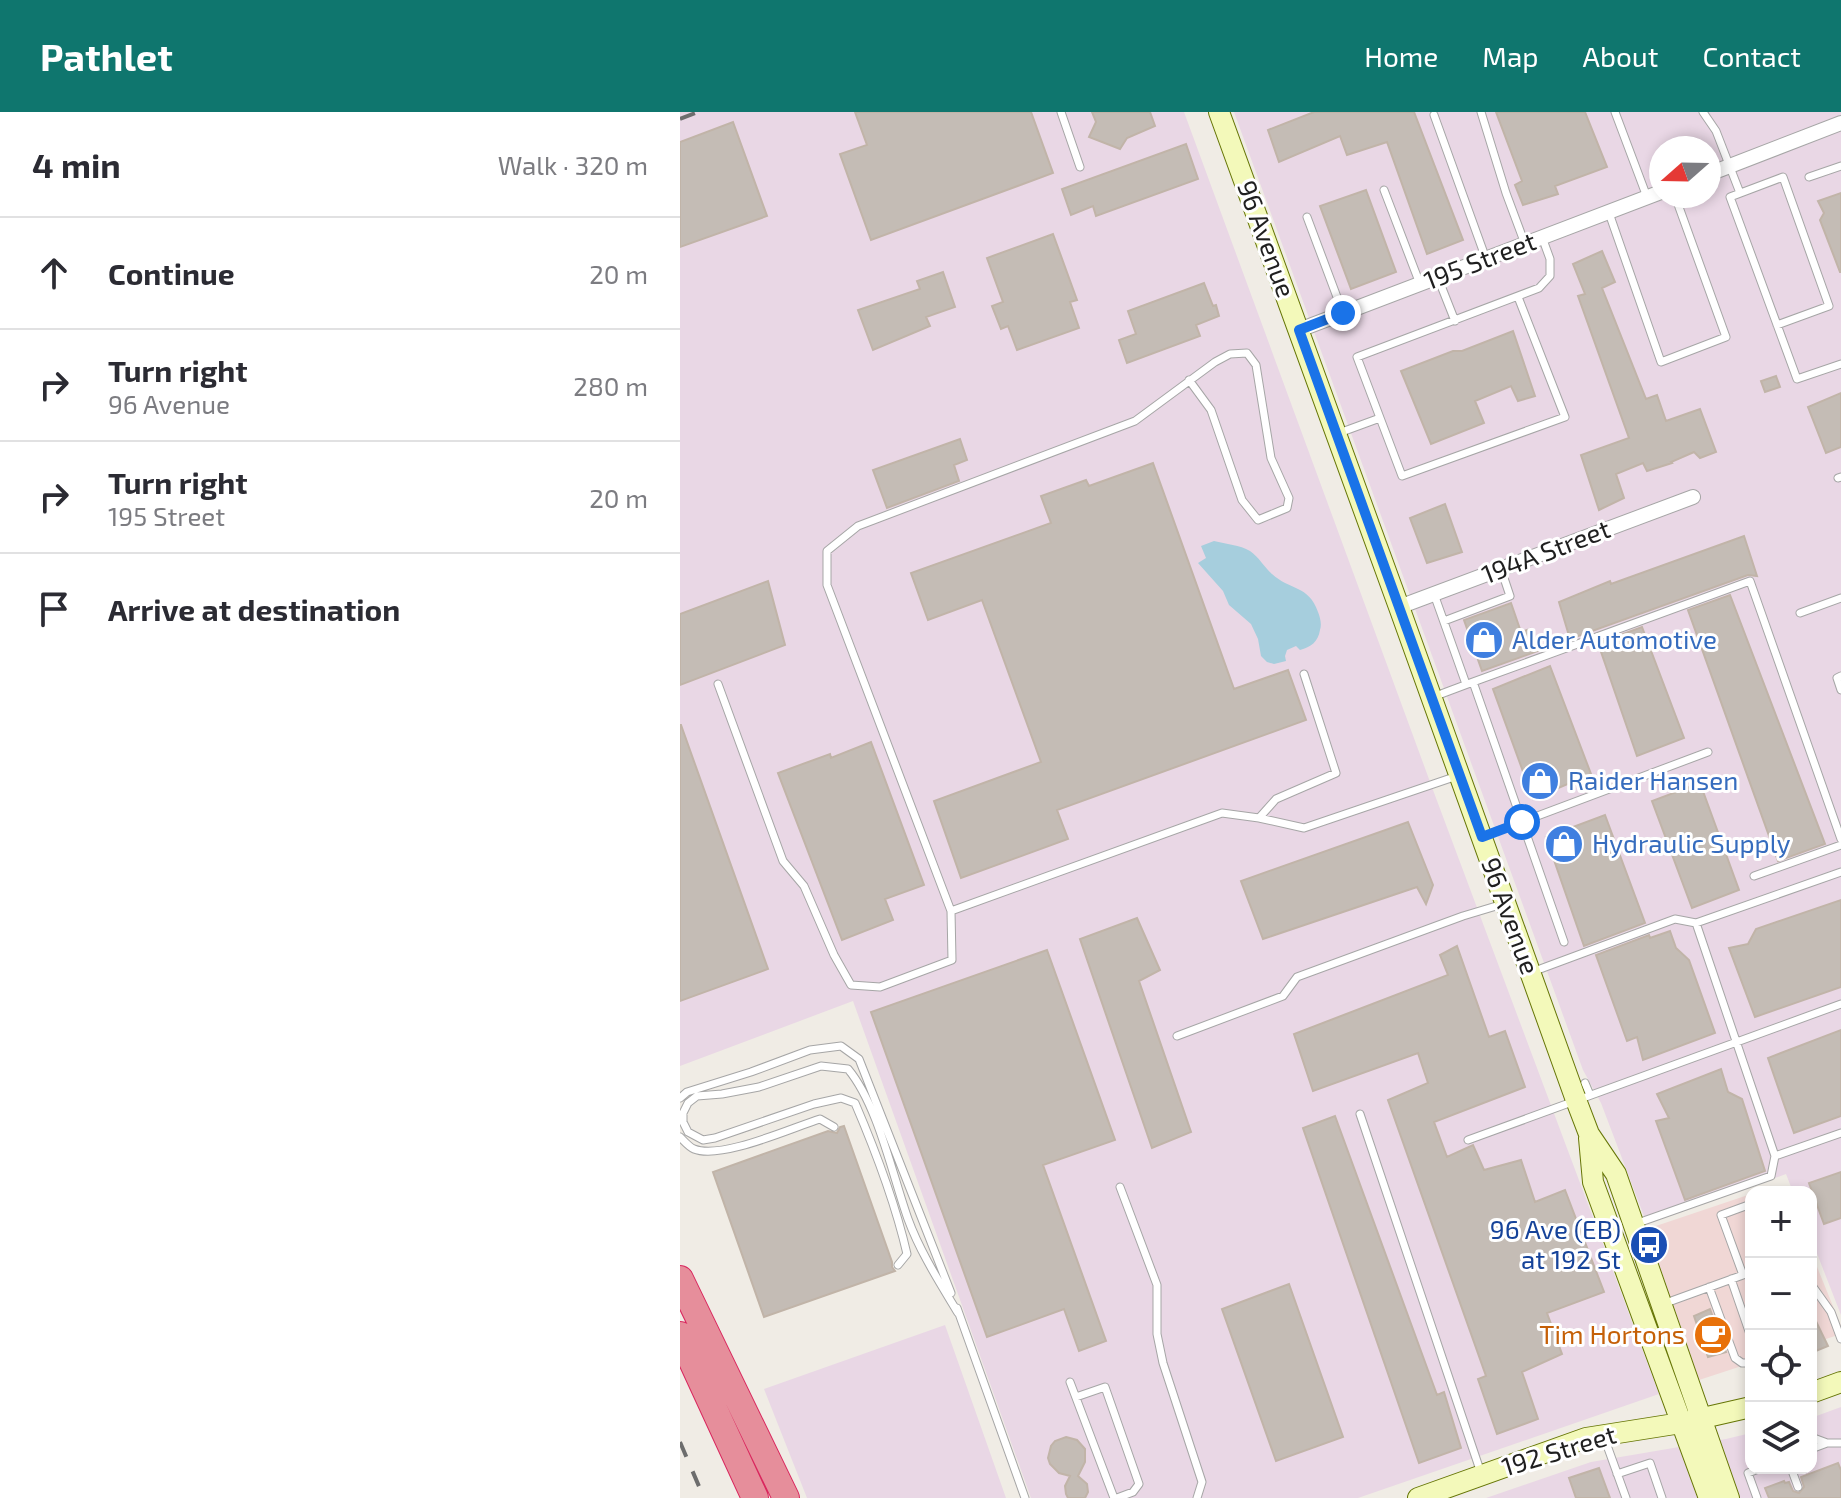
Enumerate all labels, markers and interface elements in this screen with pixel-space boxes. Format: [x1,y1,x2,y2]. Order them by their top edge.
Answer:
text: Pathlet [40,33,173,79]
text: Home [1364,39,1438,73]
text: Map [1482,39,1539,73]
text: About [1583,39,1658,73]
text: Contact [1702,39,1801,73]
north arrow [1649,136,1721,208]
text: 4 min [32,144,121,185]
text: Walk · 320 m [498,149,648,180]
street label: 96 Avenue [1232,176,1303,301]
street label: 195 Street [1419,224,1540,295]
icon: ahead [32,251,76,295]
text: Continue [108,255,235,291]
text: 20 m [589,258,648,289]
route end [1325,295,1361,331]
text: Turn right [108,352,248,388]
icon: right [32,363,76,407]
text: 280 m [573,370,648,401]
text: 96 Avenue [108,388,230,419]
text: Turn right [108,464,248,500]
icon: right [32,475,76,519]
text: 20 m [589,482,648,513]
text: 195 Street [108,500,225,531]
street label: 194A Street [1477,512,1614,589]
icon: arrive [32,587,76,631]
text: Arrive at destination [108,591,400,627]
shop icon: Alder Automotive [1463,619,1505,661]
place label: Alder Automotive [1512,623,1717,654]
shop icon: Raider Hansen [1519,760,1561,802]
place label: Raider Hansen [1568,764,1738,795]
route start [1504,804,1540,840]
shop icon: Hydraulic Supply [1543,823,1585,865]
place label: Hydraulic Supply [1592,827,1791,858]
street label: 96 Avenue [1476,853,1547,978]
map controls [1745,1186,1817,1474]
button: + [1745,1186,1817,1258]
place label: 96 Ave (EB) at 192 St [1490,1213,1621,1274]
bus stop icon: 96 Ave (EB) at 192 St [1628,1224,1670,1266]
button: − [1745,1258,1817,1330]
cafe icon: Tim Hortons [1692,1314,1734,1356]
place label: Tim Hortons [1539,1318,1685,1349]
button: locate [1745,1330,1817,1402]
button: layers [1745,1402,1817,1474]
street label: 192 Street [1498,1417,1620,1482]

